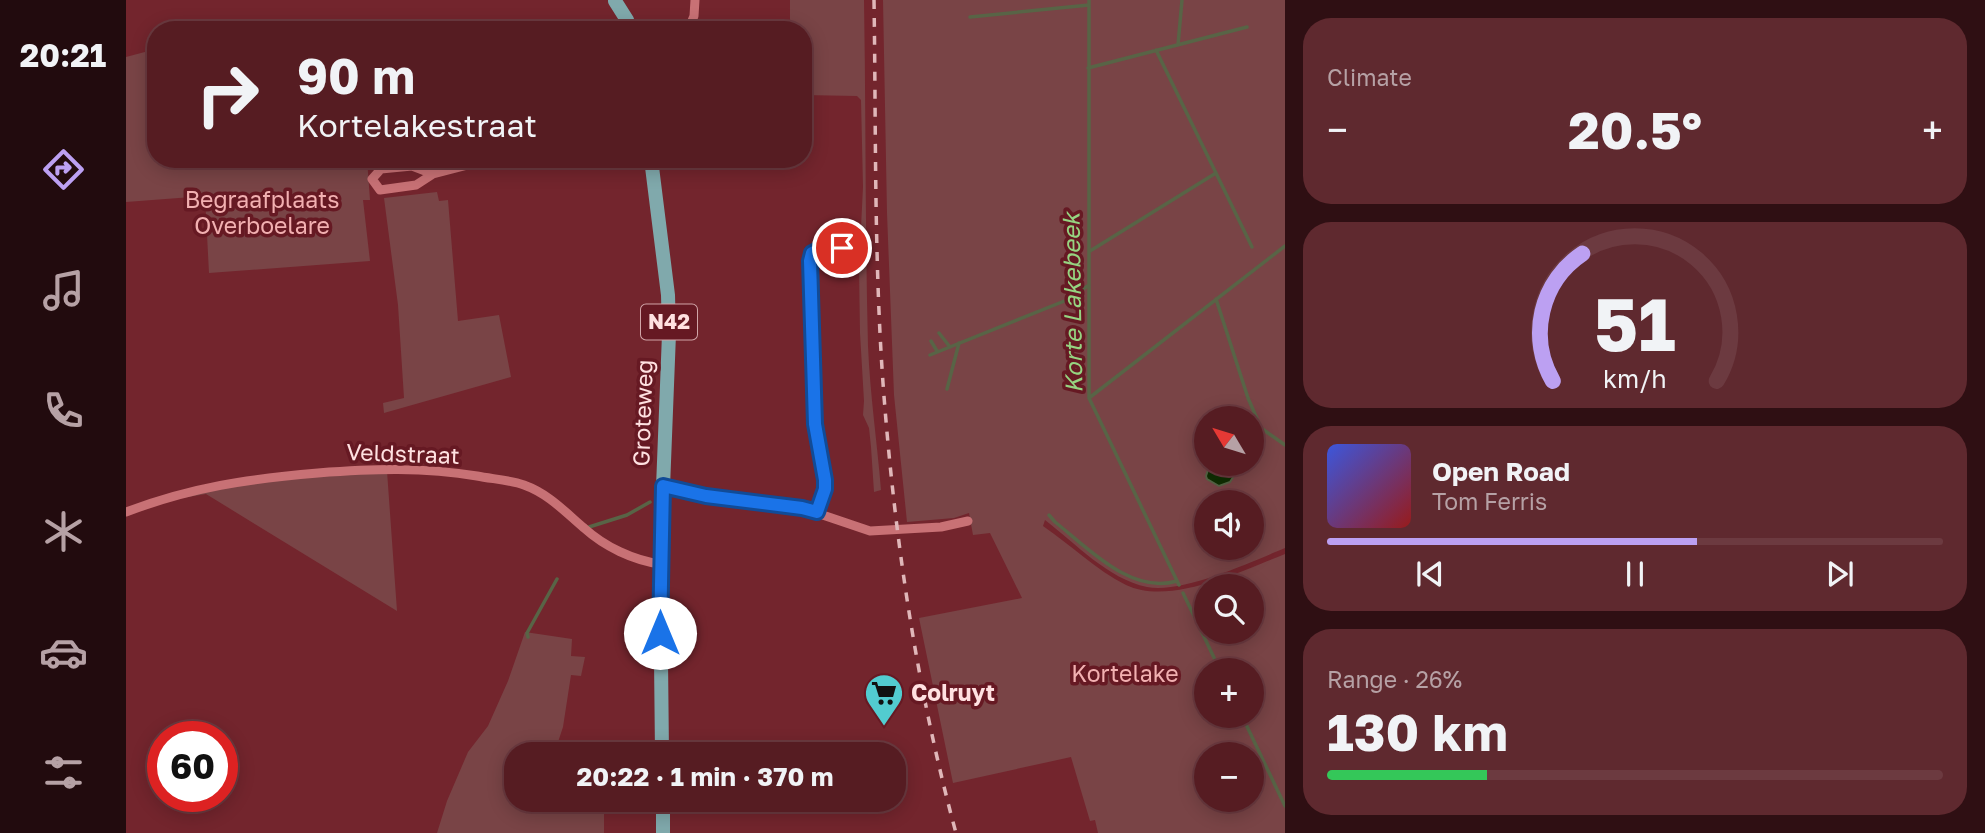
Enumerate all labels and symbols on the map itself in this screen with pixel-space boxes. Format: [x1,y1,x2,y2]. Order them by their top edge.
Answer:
park label: Begraafplaats Overboelare [185,185,339,239]
water label: Korte Lakebeek [1055,210,1088,394]
pin [812,218,872,278]
road number: N42 [641,304,697,340]
street label: Groteweg [626,359,658,467]
north arrow [1194,406,1264,476]
street label: Veldstraat [346,437,460,469]
position arrow [623,596,697,670]
park label: Kortelake [1071,659,1179,687]
supermarket icon: Colruyt [863,672,905,727]
place label: Colruyt [911,678,995,706]
speed limit sign: 60 [147,721,238,812]

